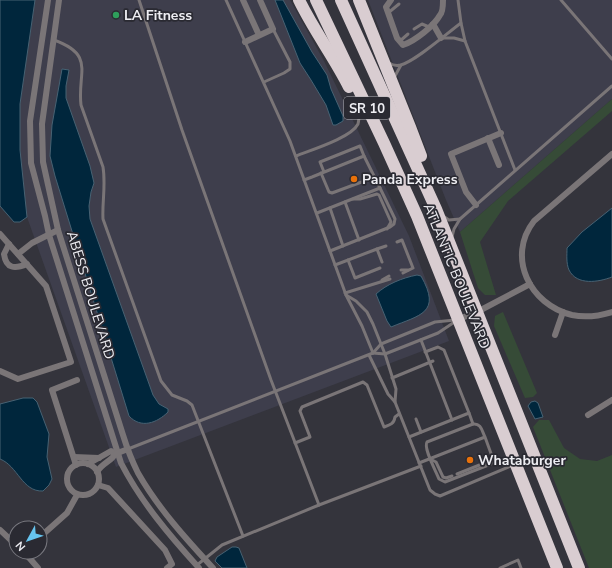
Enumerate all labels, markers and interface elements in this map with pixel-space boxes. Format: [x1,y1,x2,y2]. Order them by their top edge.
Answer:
place label: LA Fitness [124,6,192,25]
marker: LA Fitness [111,10,121,20]
road number: SR 10 [344,97,390,119]
place label: Panda Express [362,170,458,189]
marker: Panda Express [349,174,359,184]
street label: ATLANTIC BOULEVARD [419,201,494,352]
street label: ABESS BOULEVARD [62,229,119,362]
place label: Whataburger [478,451,566,470]
marker: Whataburger [465,455,475,465]
north arrow [8,520,48,560]
text: N [12,538,29,554]

